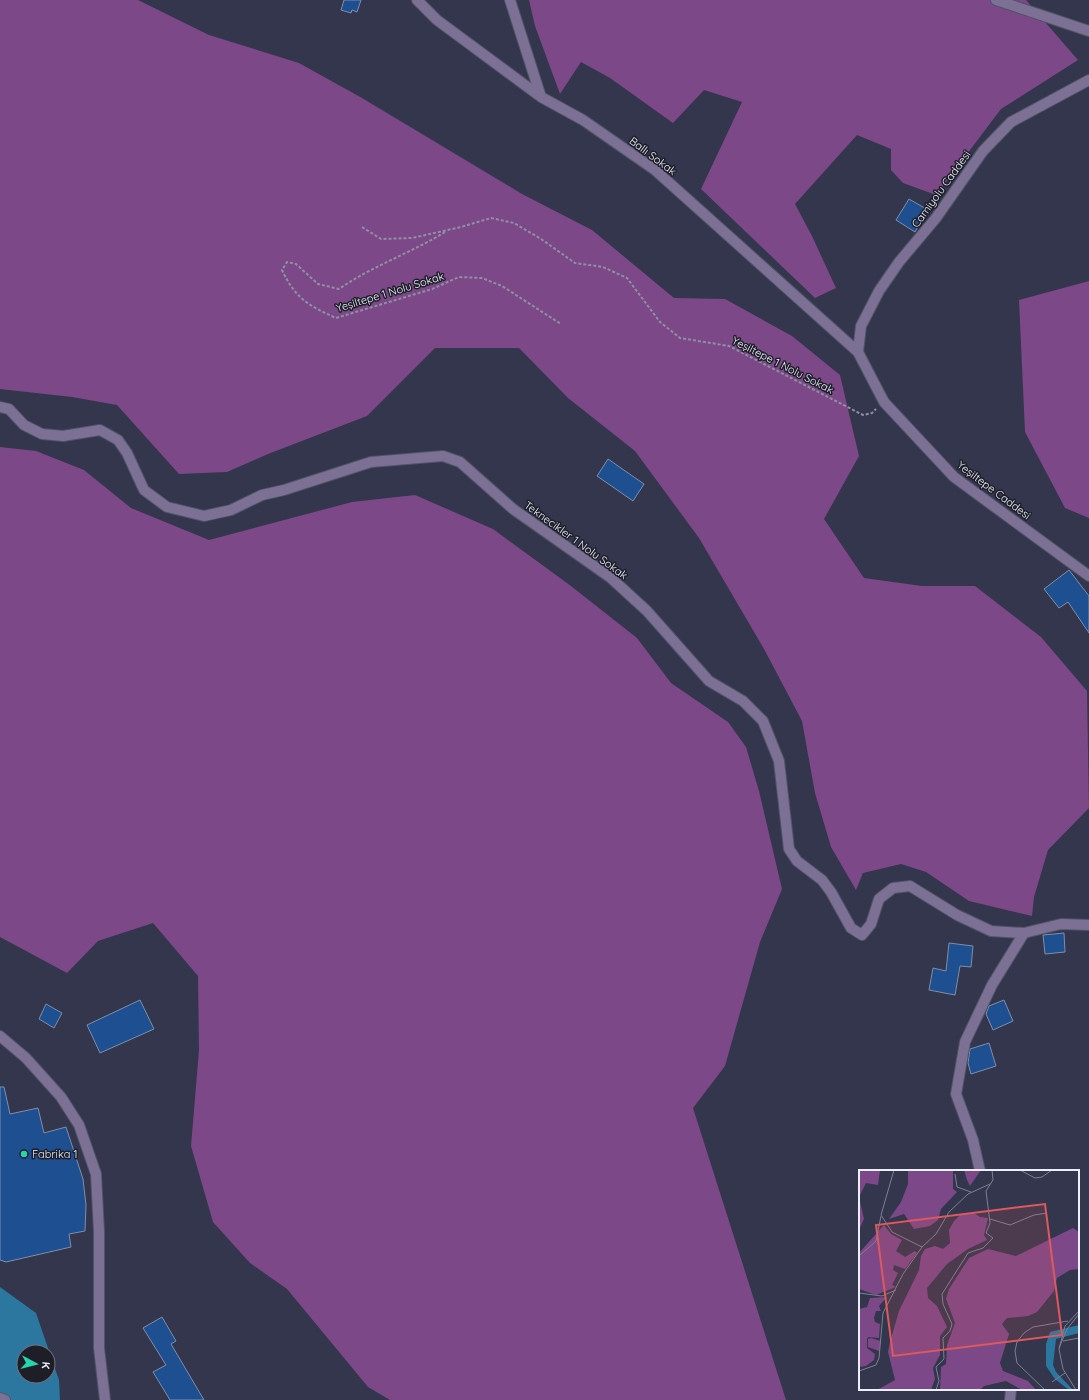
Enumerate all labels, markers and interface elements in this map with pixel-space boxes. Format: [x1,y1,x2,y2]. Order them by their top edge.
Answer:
street label: Ballı Sokak [627,134,679,178]
street label: Camiyolu Caddesi [908,148,974,230]
street label: Yeşiltepe 1 Nolu Sokak [334,269,446,315]
street label: Yeşiltepe 1 Nolu Sokak [730,333,836,397]
street label: Yeşiltepe Caddesi [954,458,1034,522]
street label: Teknecikler 1 Nolu Sokak [522,498,631,582]
place label: Fabrika 1 [32,1147,78,1161]
marker: Fabrika 1 [19,1149,29,1159]
inset map [859,1170,1079,1390]
north arrow [16,1344,56,1384]
text: K [39,1361,53,1370]

